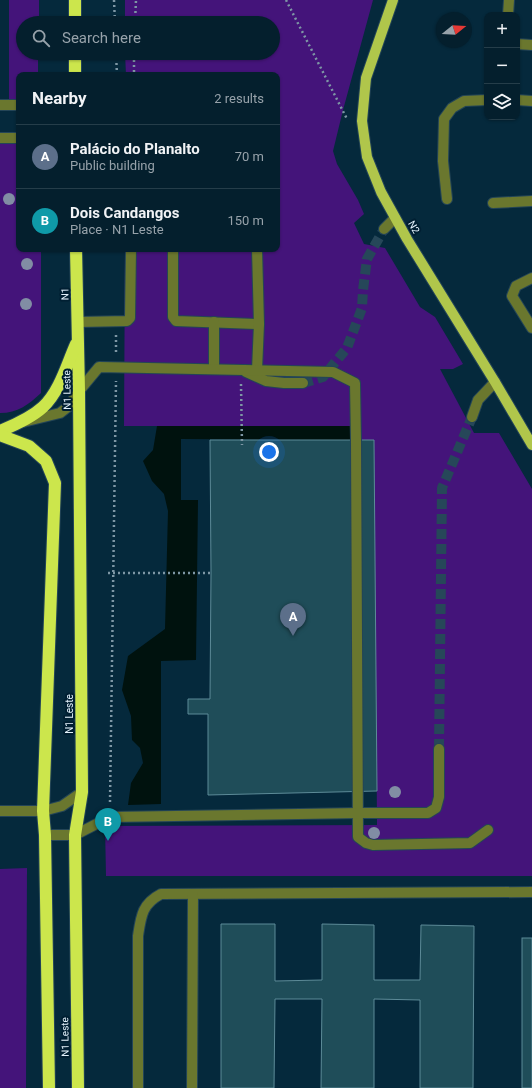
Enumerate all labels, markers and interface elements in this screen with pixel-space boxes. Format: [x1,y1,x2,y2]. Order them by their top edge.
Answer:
north arrow [436,12,472,48]
map controls [484,12,520,120]
button: + [484,12,520,48]
search box [16,16,280,60]
icon: search [30,27,52,49]
text: Search here [62,29,141,47]
button: − [484,48,520,84]
button: layers [484,84,520,120]
text: Nearby [32,88,87,108]
text: 2 results [214,91,264,106]
text: Palácio do Planalto [70,140,200,158]
text: A [41,149,49,164]
text: 70 m [235,149,264,164]
text: Public building [70,158,155,173]
text: Dois Candangos [70,204,180,222]
text: B [41,213,49,228]
text: 150 m [227,213,264,228]
street label: N2 [406,219,422,236]
text: Place · N1 Leste [70,222,164,237]
street label: N1 [59,288,71,300]
street label: N1 Leste [61,370,73,410]
your location [259,442,279,462]
pin: A [280,603,306,636]
street label: N1 Leste [64,694,75,734]
pin: B [95,808,121,841]
street label: N1 Leste [59,1017,71,1057]

